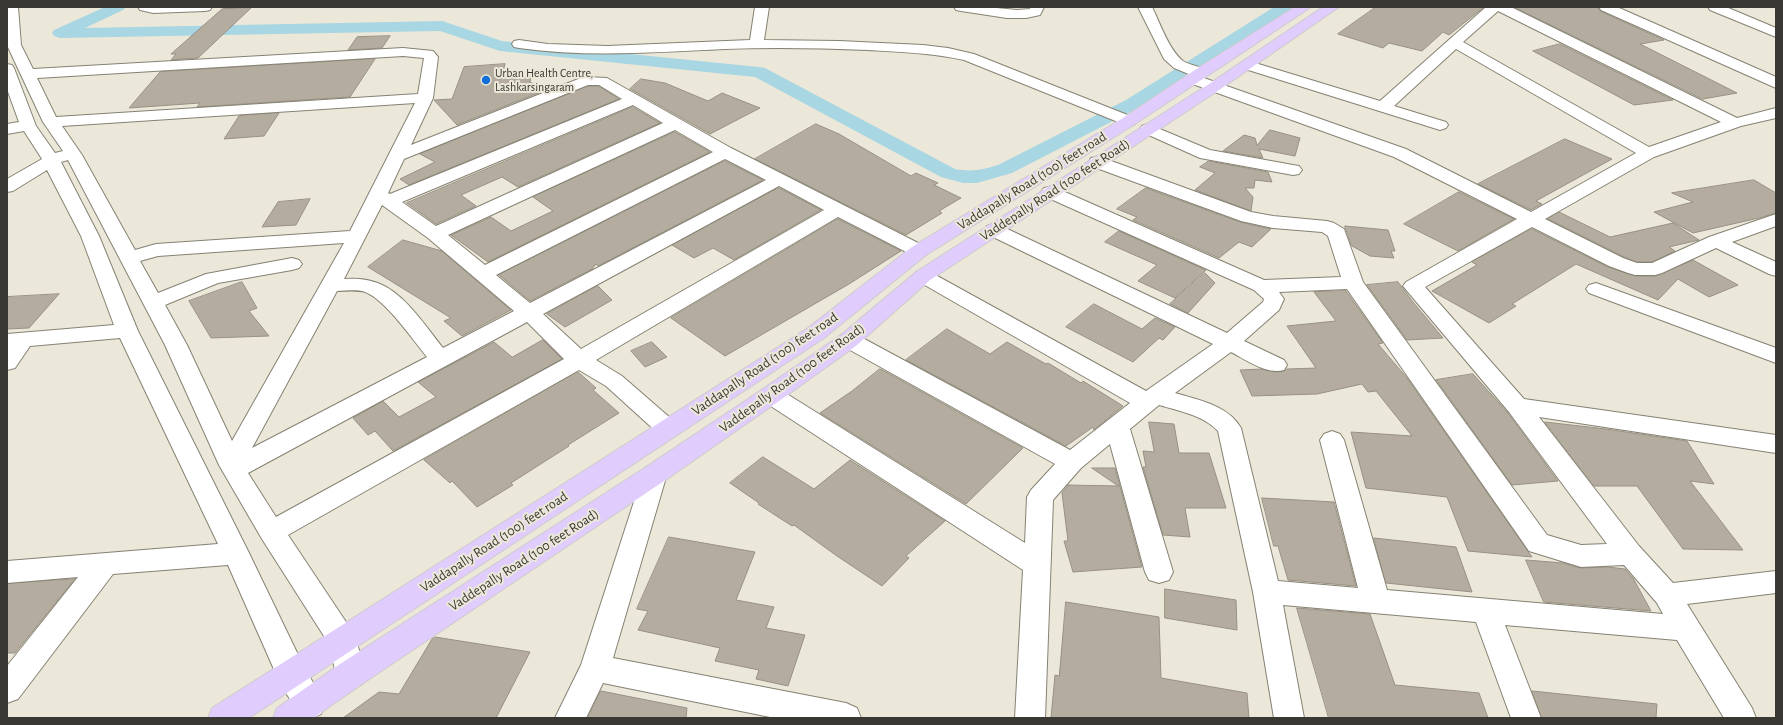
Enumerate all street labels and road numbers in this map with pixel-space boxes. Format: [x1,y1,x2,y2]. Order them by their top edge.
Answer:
street label: Vaddapally Road (100) feet road [954,128,1110,234]
street label: Vaddepally Road (100 feet Road) [977,135,1133,245]
street label: Vaddapally Road (100) feet road [689,309,841,419]
street label: Vaddepally Road (100 feet Road) [716,320,868,436]
street label: Vaddapally Road (100) feet road [417,488,571,596]
street label: Vaddepally Road (100 feet Road) [446,505,602,615]

